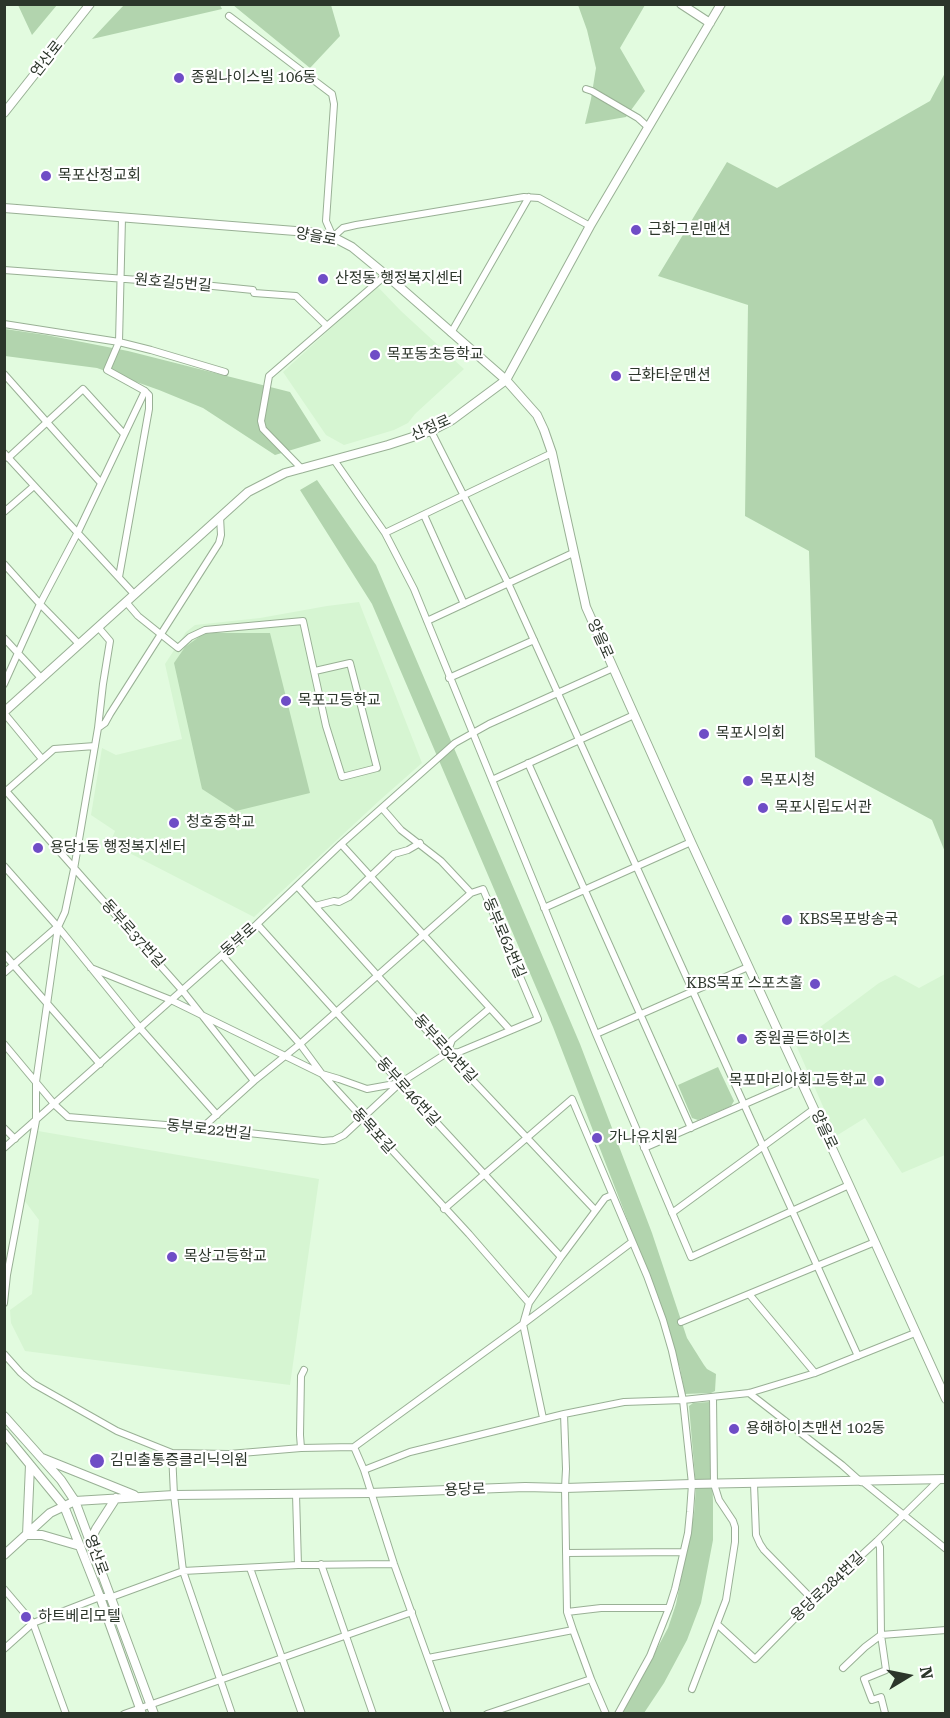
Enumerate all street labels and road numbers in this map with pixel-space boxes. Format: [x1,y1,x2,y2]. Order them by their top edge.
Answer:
street label: 연산로 [27,37,67,81]
street label: 양을로 [294,224,338,250]
street label: 원호길5번길 [134,271,212,295]
street label: 산정로 [408,411,454,445]
street label: 양을로 [583,616,617,662]
street label: 동부로62번길 [479,895,529,981]
street label: 동부로37번길 [98,896,168,972]
street label: 동부로 [217,920,261,960]
street label: 동부로52번길 [410,1011,480,1087]
street label: 동부로46번길 [373,1054,443,1130]
street label: 동목포길 [348,1104,398,1158]
street label: 양을로 [807,1107,841,1153]
street label: 동부로22번길 [165,1117,253,1143]
street label: 용당로 [444,1480,486,1500]
street label: 영산로 [80,1532,112,1578]
street label: 용당로284번길 [787,1548,869,1626]

